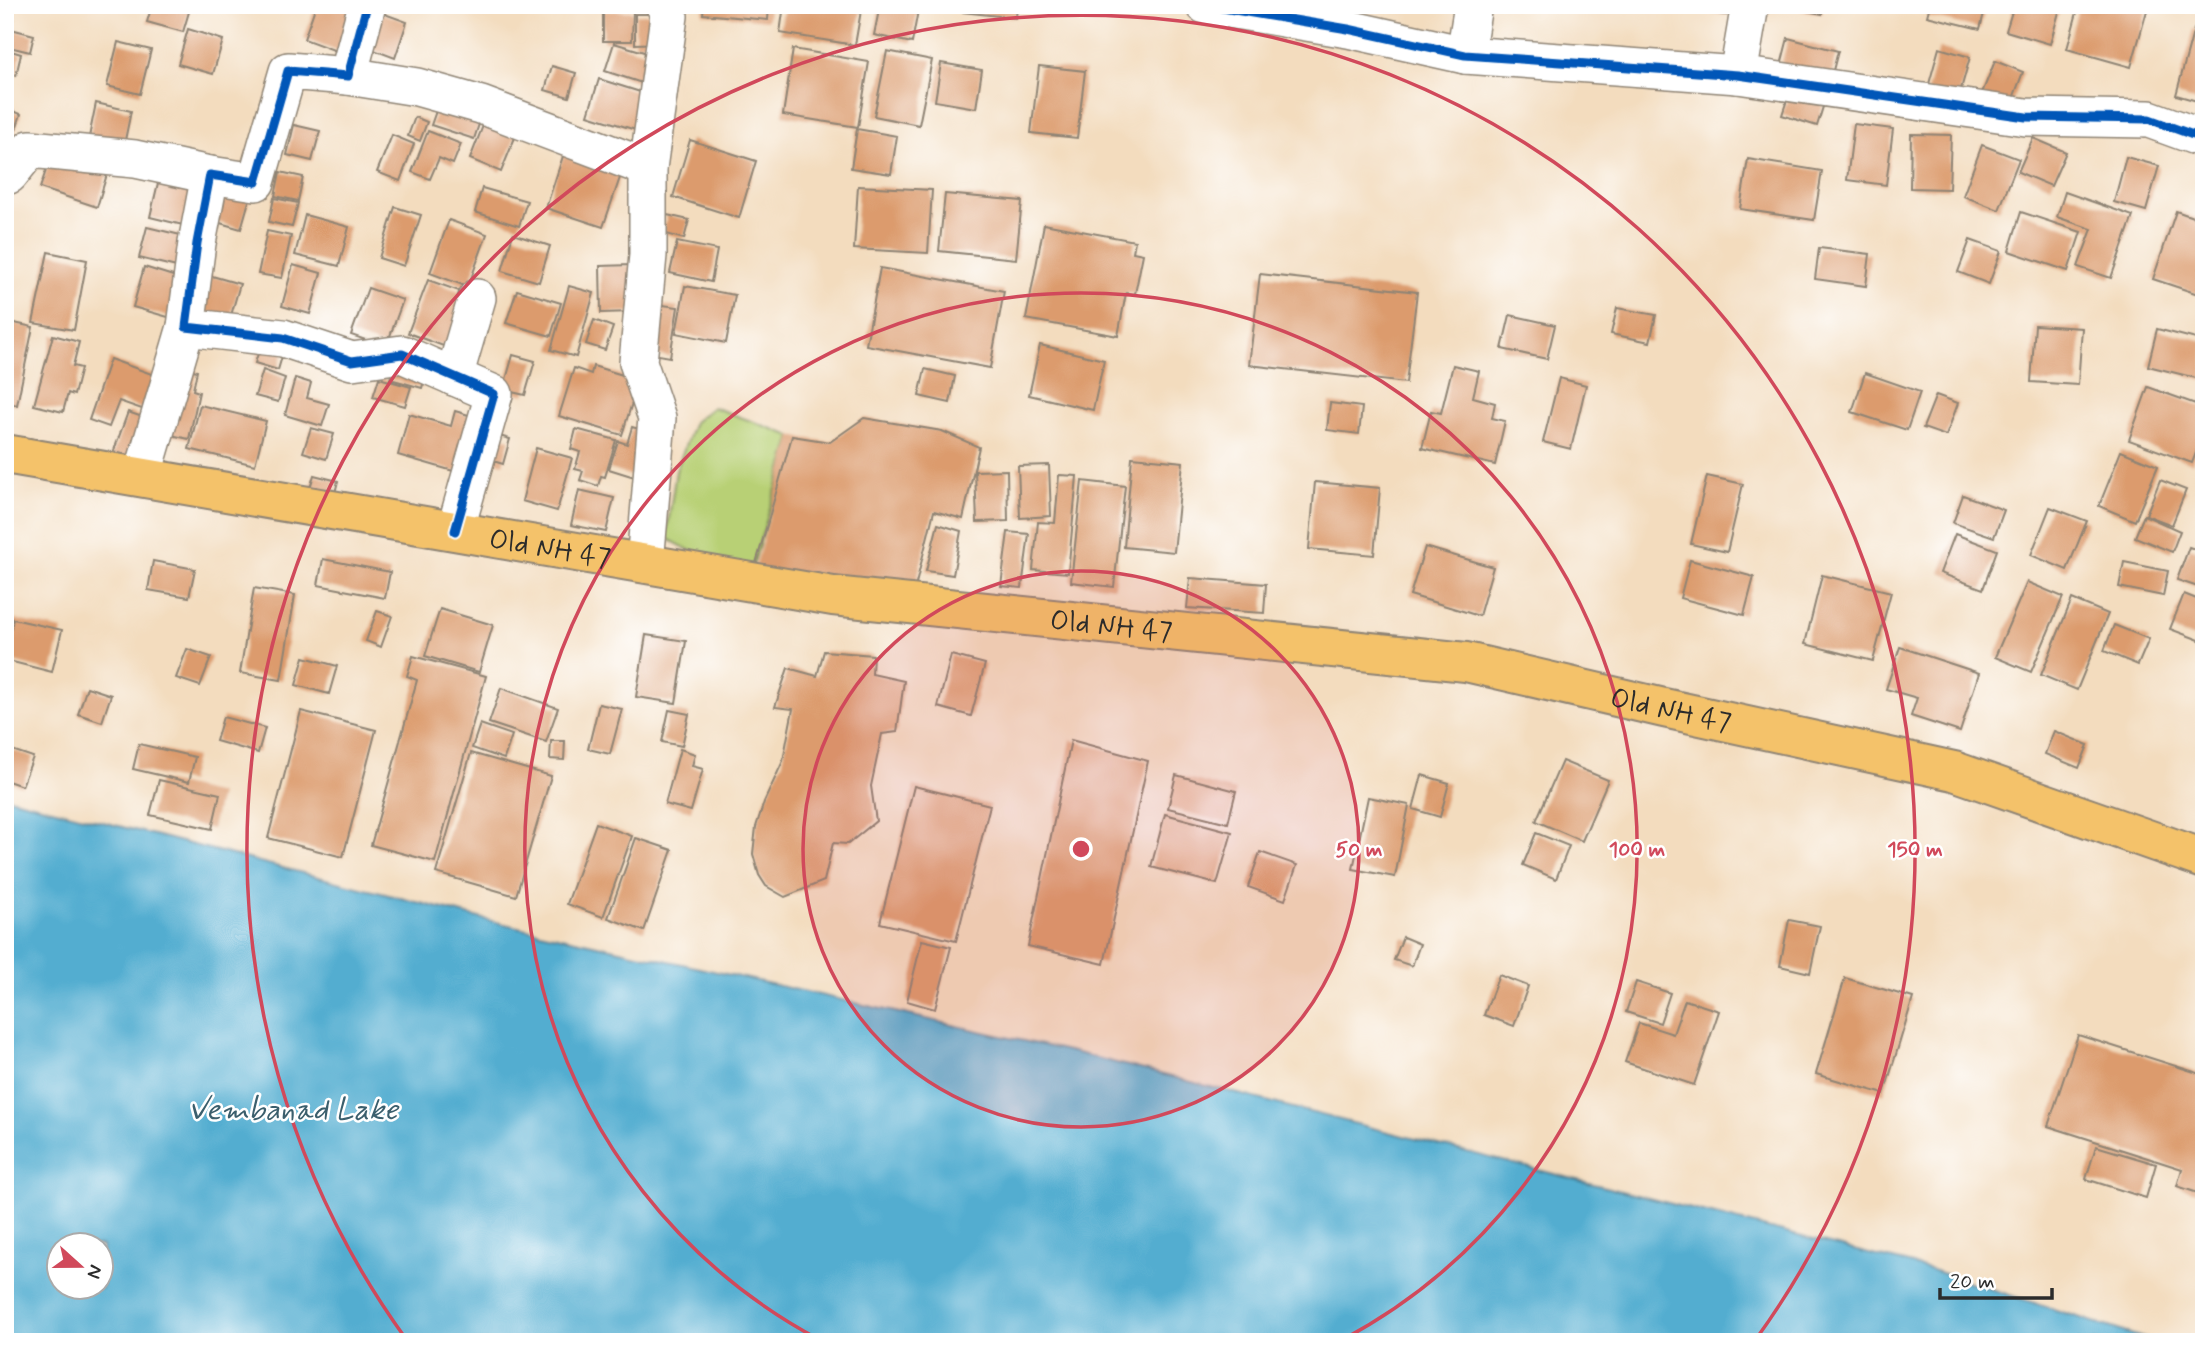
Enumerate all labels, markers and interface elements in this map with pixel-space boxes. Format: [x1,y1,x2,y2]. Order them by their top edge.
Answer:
street label: Old NH 47 [486,521,613,579]
street label: Old NH 47 [1048,603,1174,652]
street label: Old NH 47 [1607,680,1734,743]
text: 50 m [1336,836,1383,864]
text: 100 m [1609,836,1665,864]
text: 150 m [1887,836,1943,864]
centre of rings [1069,837,1093,861]
water label: Vembanad Lake [188,1091,399,1130]
north arrow [46,1232,116,1302]
scale bar [1940,1256,2052,1300]
text: N [81,1261,108,1282]
text: 20 m [1950,1268,1995,1296]

